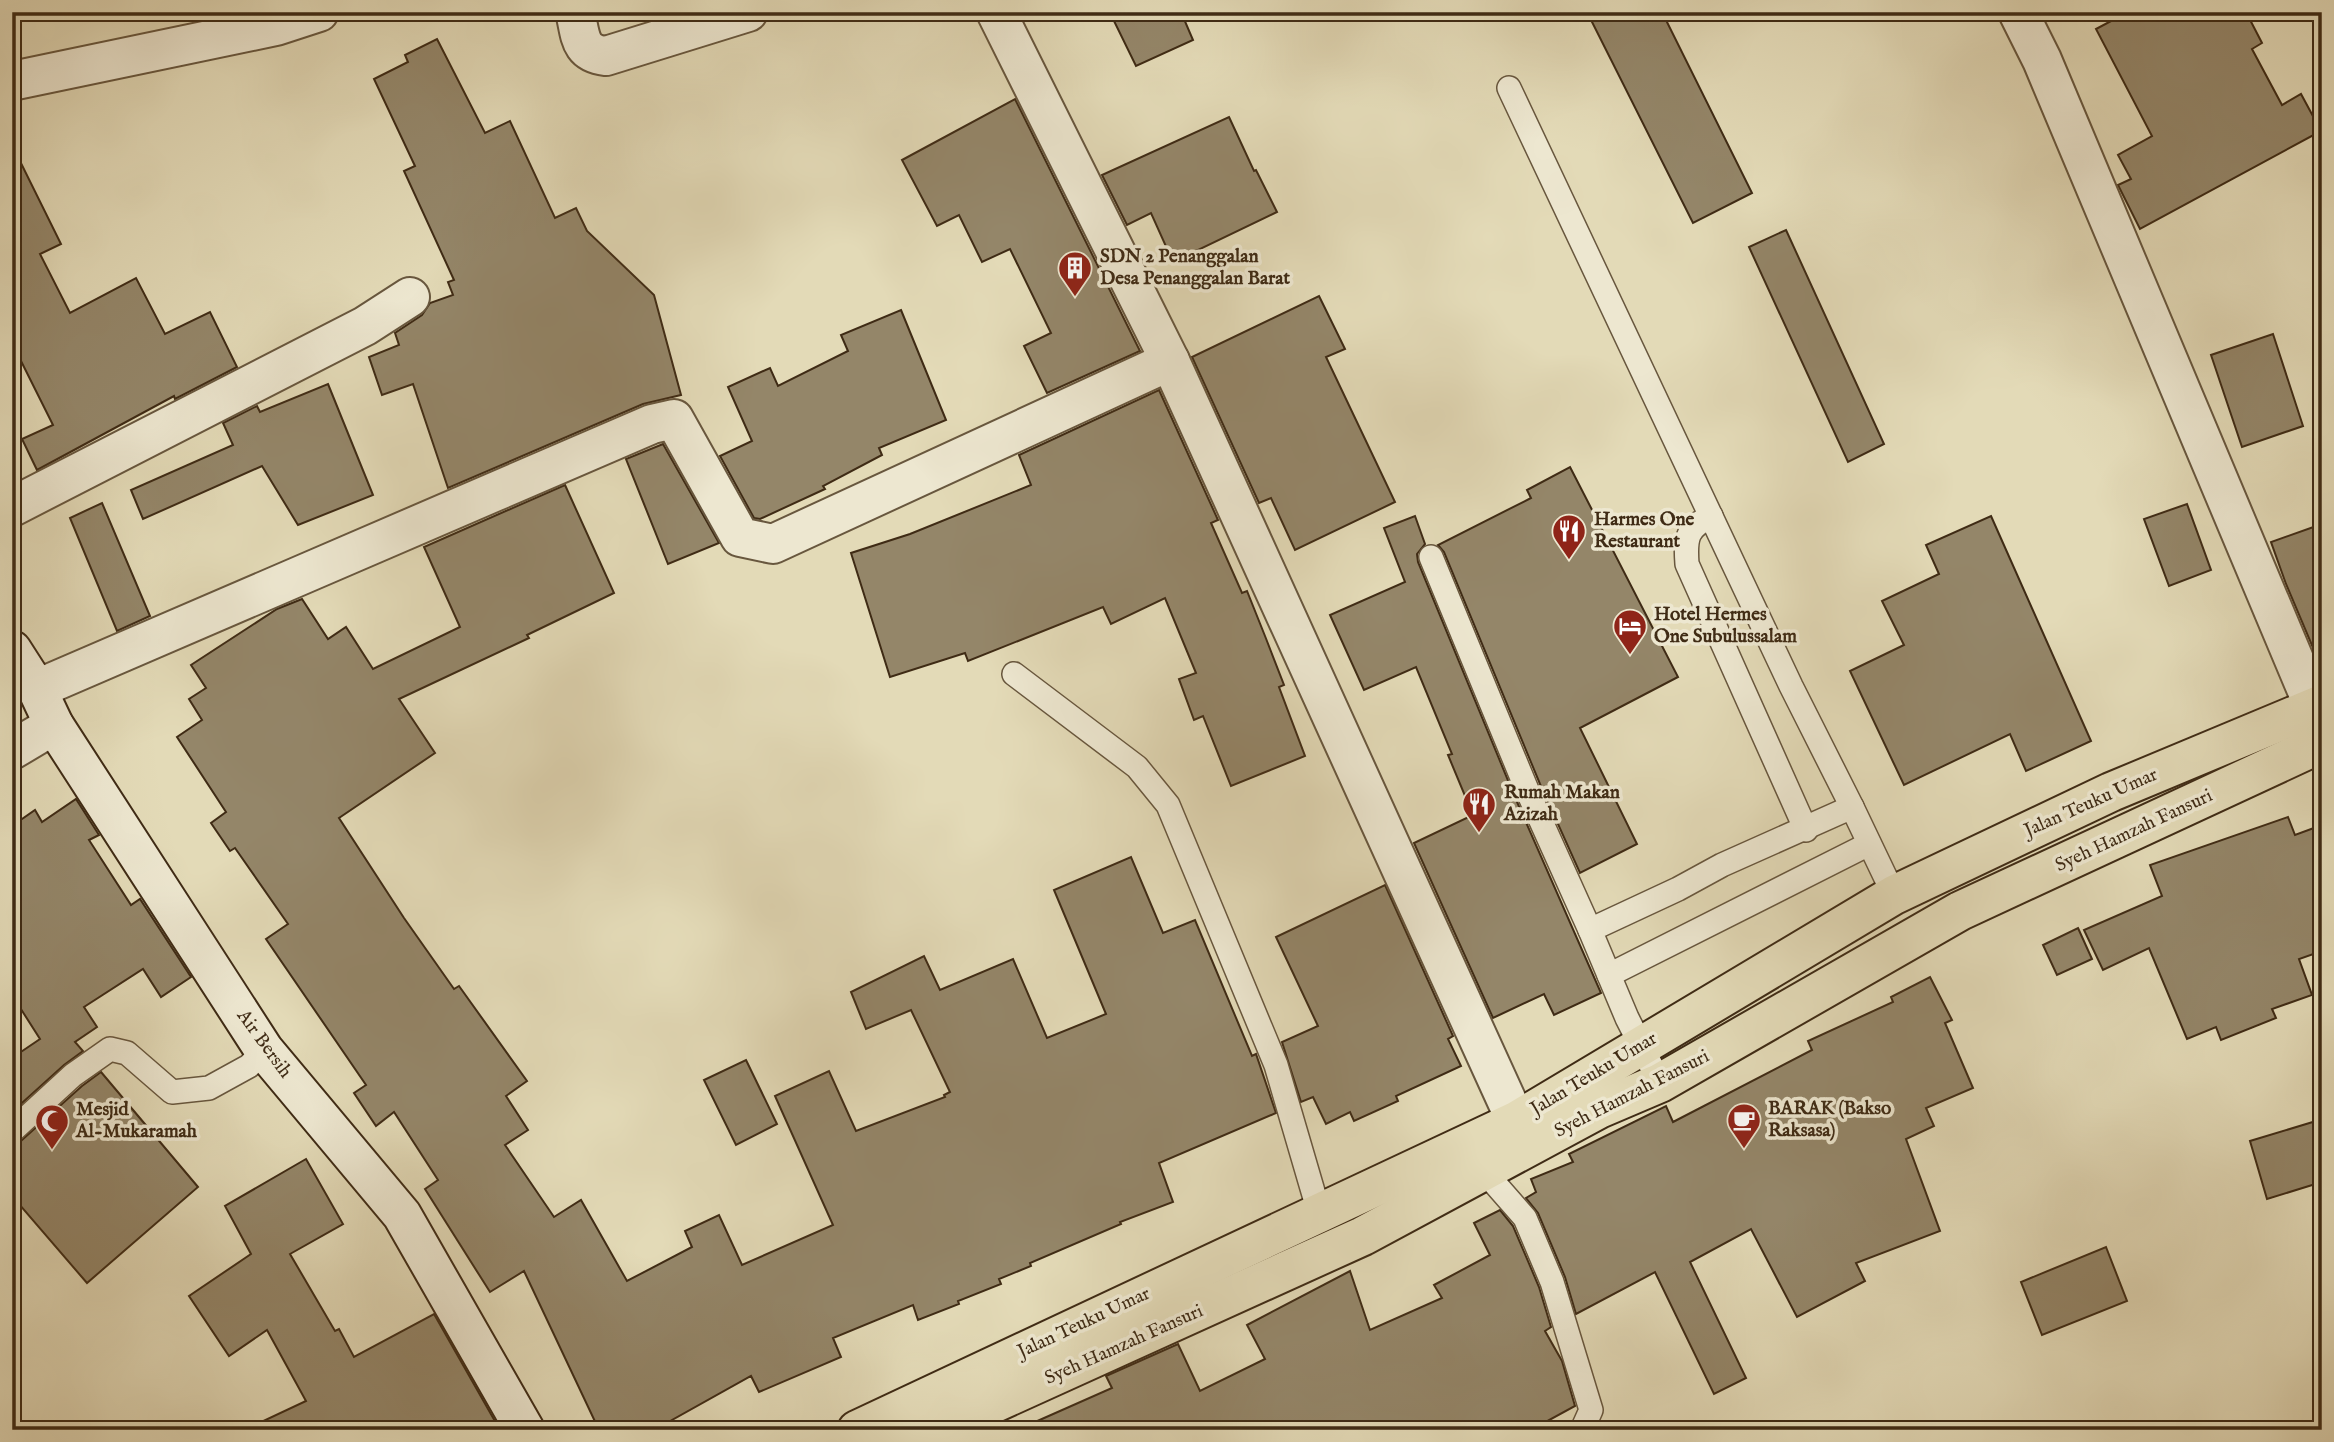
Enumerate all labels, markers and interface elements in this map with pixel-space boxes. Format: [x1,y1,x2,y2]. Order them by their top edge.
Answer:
place label: SDN 2 Penanggalan Desa Penanggalan Barat [1100,245,1290,291]
building icon: SDN 2 Penanggalan Desa Penanggalan Barat [1056,249,1094,298]
place label: Harmes One Restaurant [1594,508,1695,554]
restaurant icon: Harmes One Restaurant [1550,512,1588,561]
place label: Hotel Hermes One Subulussalam [1654,603,1797,649]
hotel icon: Hotel Hermes One Subulussalam [1611,607,1649,656]
street label: Jalan Teuku Umar [2019,763,2161,844]
place label: Rumah Makan Azizah [1503,781,1620,827]
street label: Syeh Hamzah Fansuri [2052,784,2216,878]
restaurant icon: Rumah Makan Azizah [1460,785,1498,834]
street label: Air Bersih [230,1004,297,1083]
street label: Jalan Teuku Umar [1525,1027,1662,1122]
street label: Syeh Hamzah Fansuri [1550,1045,1714,1143]
place label: BARAK (Bakso Raksasa) [1768,1097,1891,1143]
place label: Mesjid Al-Mukaramah [75,1098,198,1144]
cafe icon: BARAK (Bakso Raksasa) [1725,1101,1763,1150]
mosque icon: Mesjid Al-Mukaramah [33,1102,71,1151]
street label: Jalan Teuku Umar [1012,1282,1154,1365]
street label: Syeh Hamzah Fansuri [1041,1299,1207,1391]

